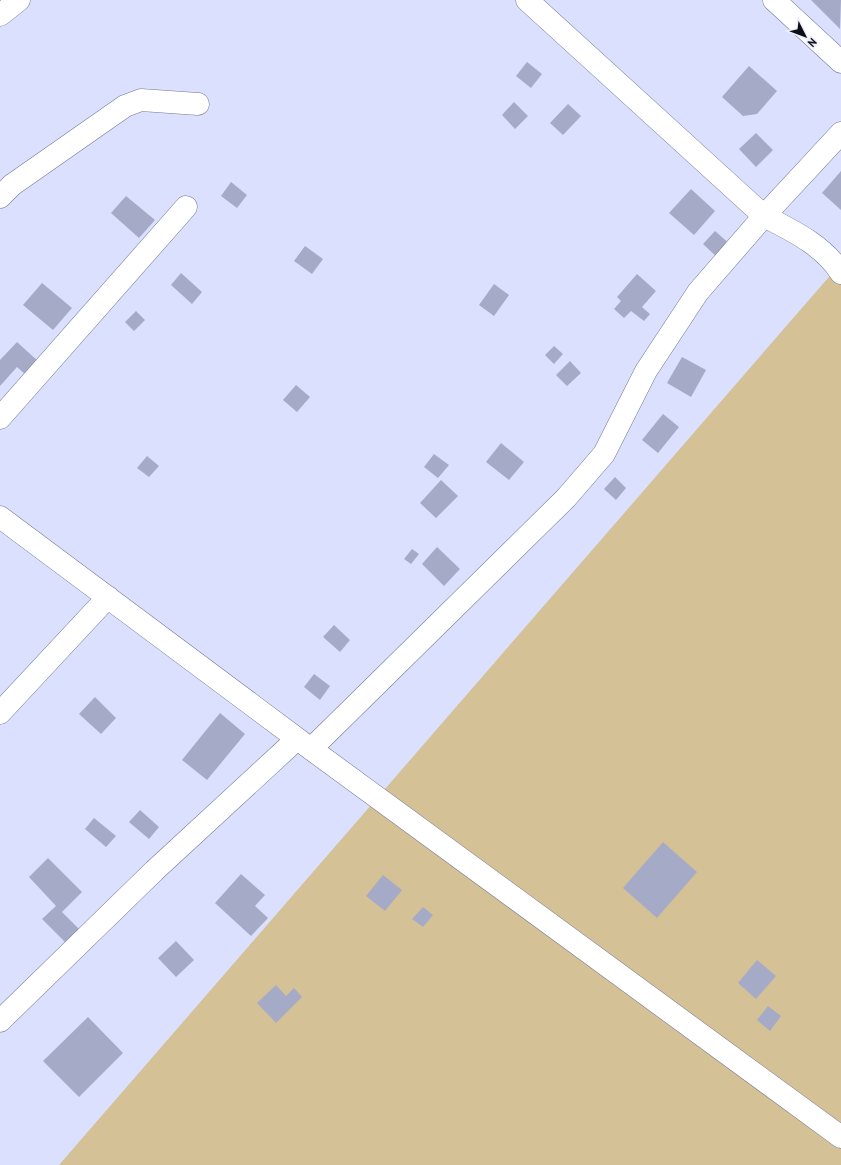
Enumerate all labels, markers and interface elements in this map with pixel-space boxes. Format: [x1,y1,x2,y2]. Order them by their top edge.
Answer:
north arrow [785,16,825,56]
text: N [805,35,820,50]

